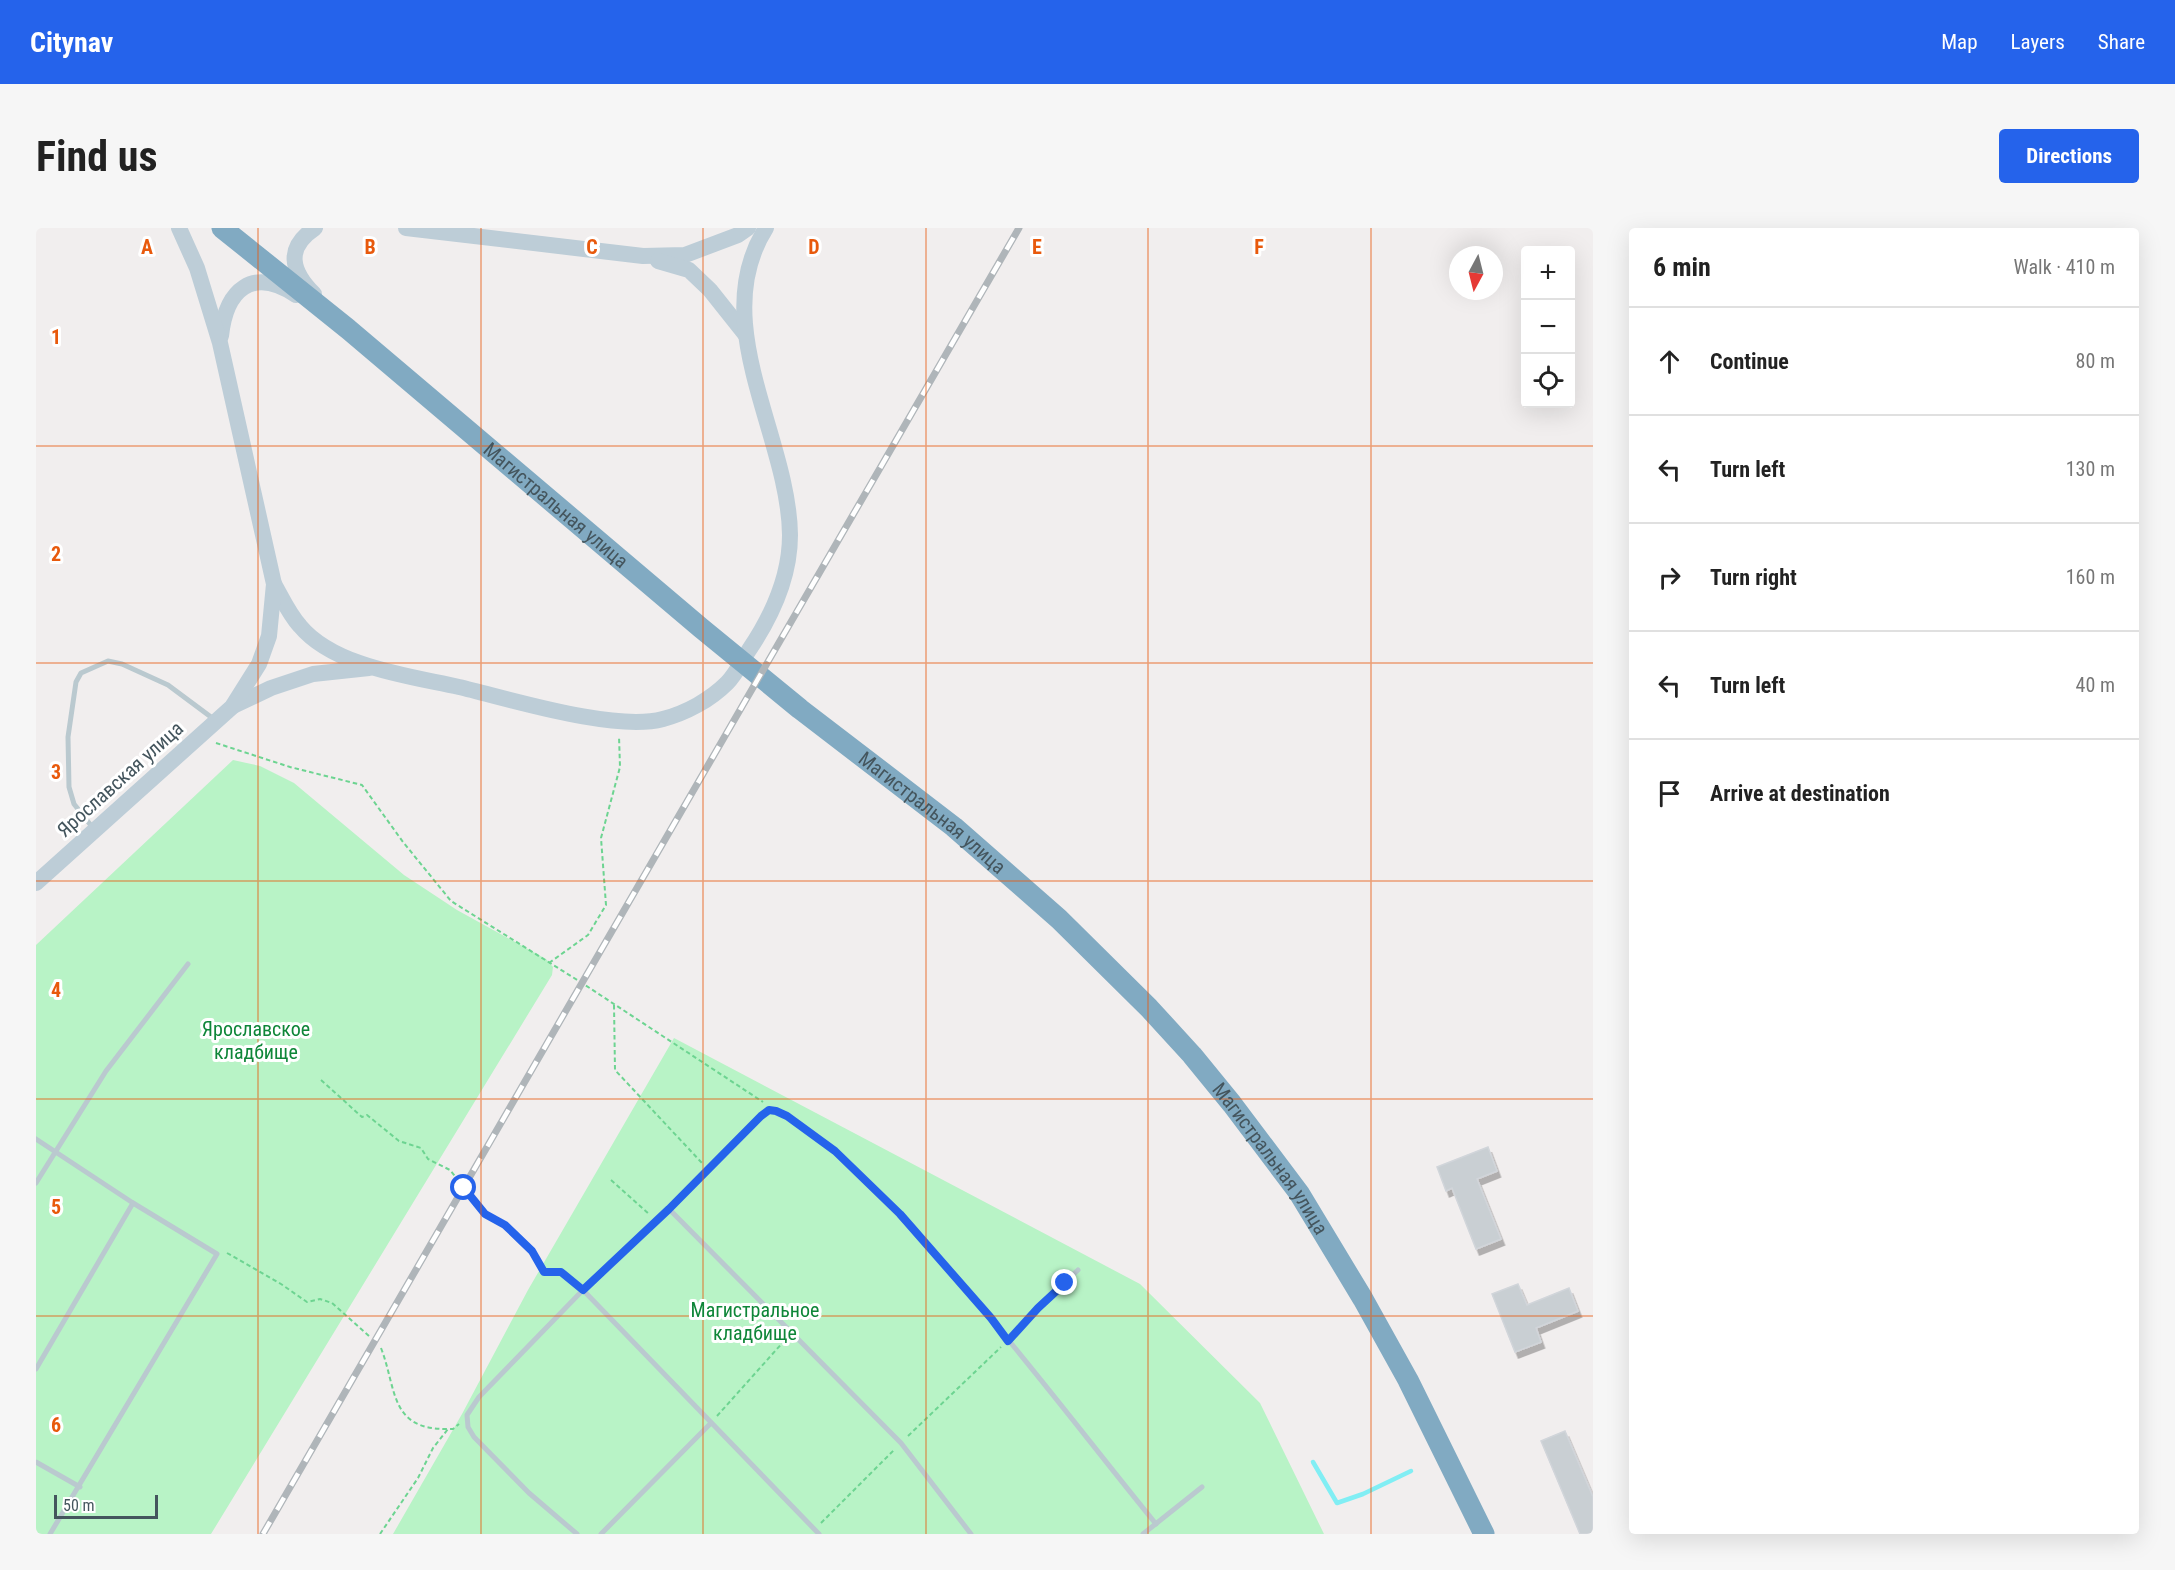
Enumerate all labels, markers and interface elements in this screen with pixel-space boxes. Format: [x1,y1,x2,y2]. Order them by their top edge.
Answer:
text: Citynav [30,26,113,59]
text: Map [1941,30,1978,54]
text: Layers [2011,30,2065,54]
text: Share [2098,30,2145,54]
button: Directions [1999,129,2139,183]
text: Find us [36,132,157,181]
text: A [141,235,153,259]
text: B [364,235,376,259]
text: C [586,235,598,259]
text: D [808,235,820,259]
text: E [1032,235,1042,259]
text: F [1254,235,1264,259]
north arrow [1449,246,1503,300]
map controls [1521,246,1575,408]
button: + [1521,246,1575,300]
text: 6 min [1653,252,1711,282]
text: Walk · 410 m [2014,255,2115,279]
button: − [1521,300,1575,354]
text: 1 [51,325,61,349]
icon: ahead [1653,345,1686,378]
text: Continue [1710,349,1789,374]
text: 80 m [2076,349,2115,373]
button: locate [1521,354,1575,408]
street label: Магистральная улица [479,437,633,573]
icon: left [1653,453,1686,486]
text: Turn left [1710,457,1785,482]
text: 130 m [2066,457,2115,481]
text: 2 [51,542,61,566]
icon: right [1653,561,1686,594]
text: Turn right [1710,565,1797,590]
text: 160 m [2066,565,2115,589]
icon: left [1653,669,1686,702]
text: Turn left [1710,673,1785,698]
text: 40 m [2076,673,2115,697]
street label: Ярославская улица [52,716,188,842]
street label: Магистральная улица [854,746,1011,879]
text: 3 [51,760,61,784]
icon: arrive [1653,777,1686,810]
text: Arrive at destination [1710,781,1890,806]
text: 4 [51,978,61,1002]
park label: Ярославское кладбище [202,1017,310,1064]
street label: Магистральная улица [1207,1078,1333,1239]
route start [450,1174,476,1200]
text: 5 [51,1195,61,1219]
route end [1051,1269,1077,1295]
park label: Магистральное кладбище [691,1298,819,1345]
text: 6 [51,1413,61,1437]
scale bar [54,1492,158,1520]
text: 50 m [63,1496,95,1515]

